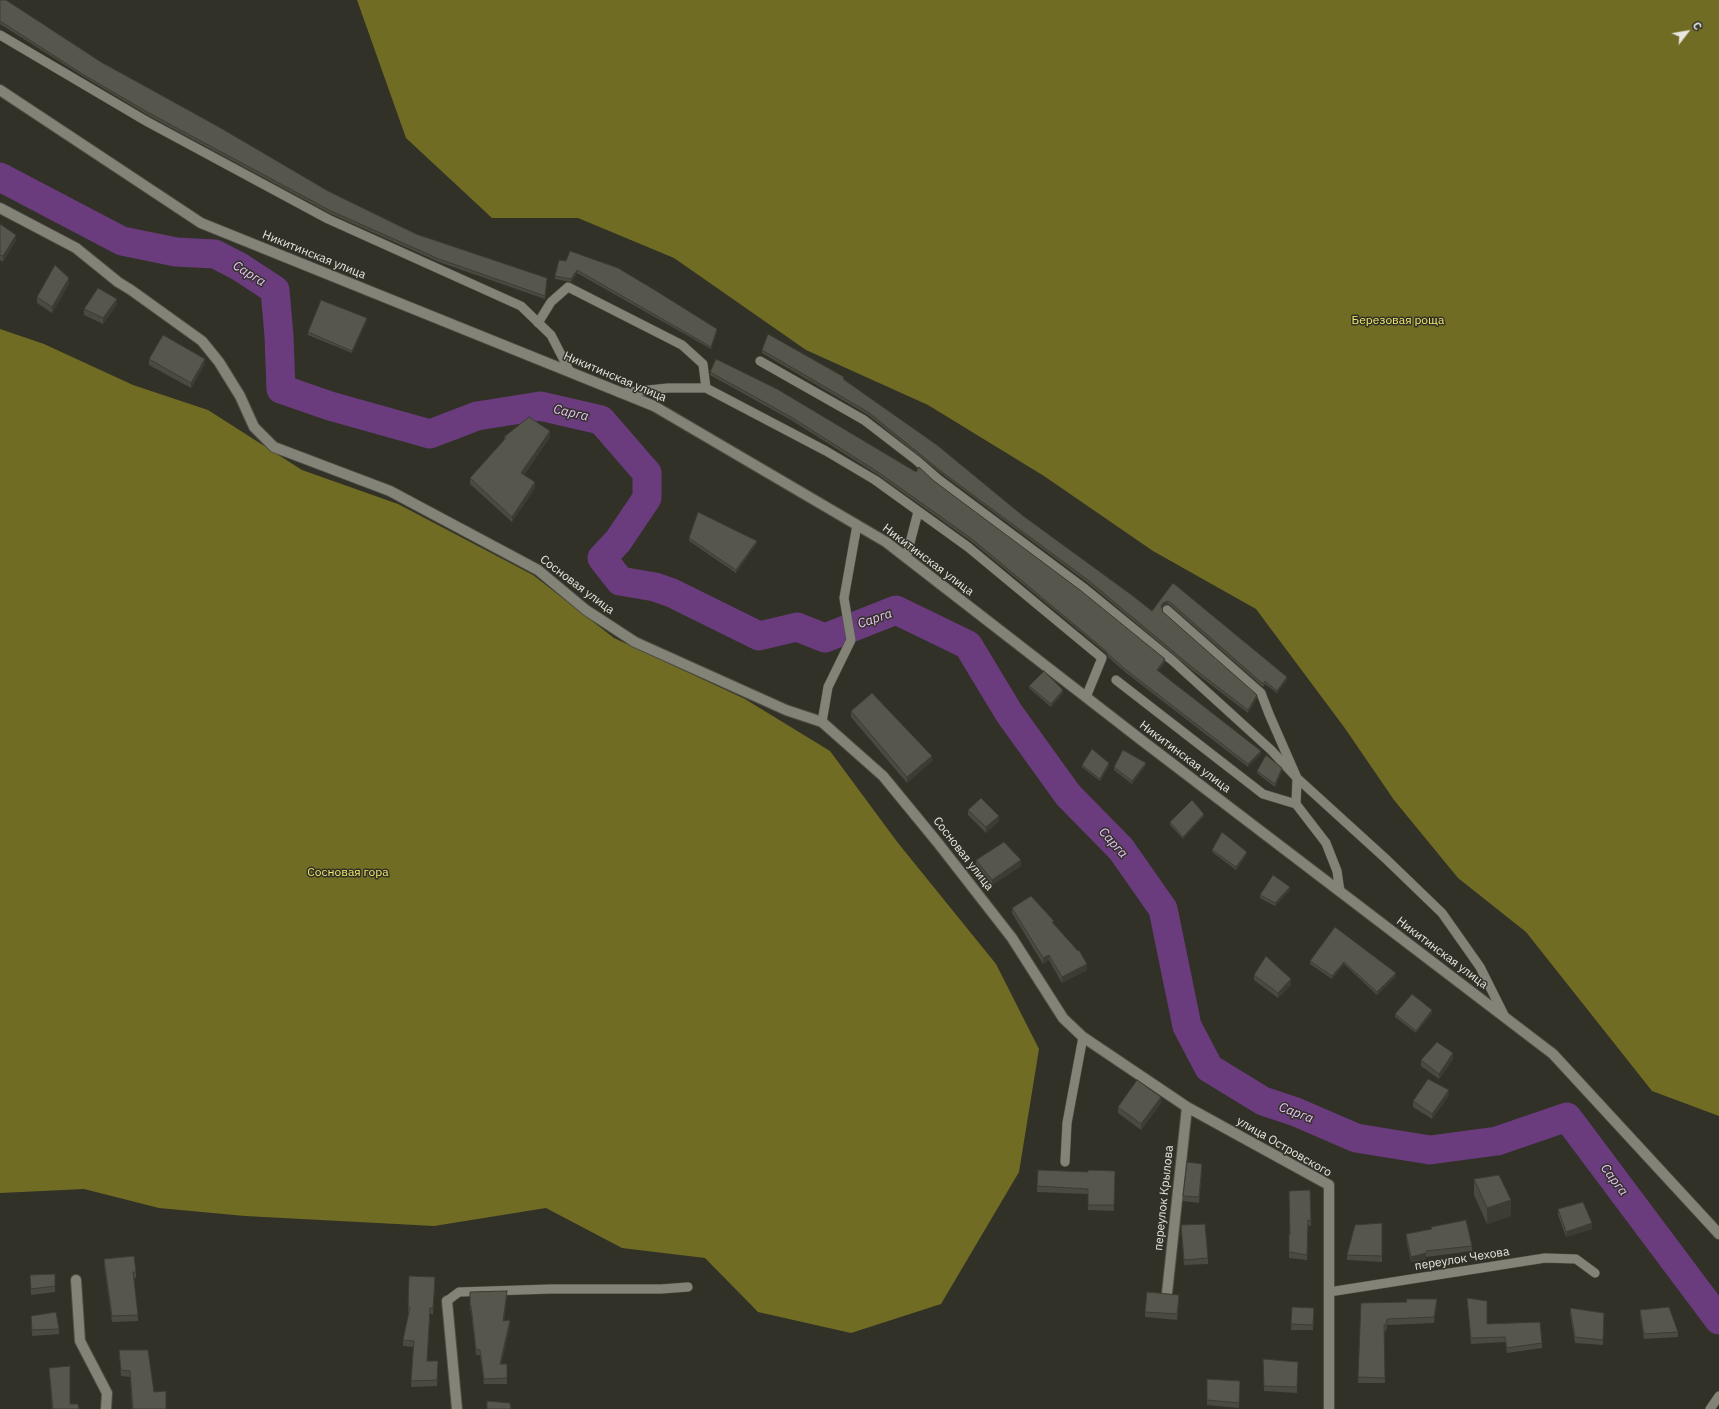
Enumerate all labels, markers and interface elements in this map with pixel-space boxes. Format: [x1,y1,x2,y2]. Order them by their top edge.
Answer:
north arrow [1667,12,1707,52]
text: С [1689,19,1705,32]
street label: Никитинская улица [260,228,368,282]
water label: Сарга [230,258,268,290]
park label: Березовая роща [1352,314,1444,328]
street label: Никитинская улица [561,349,669,405]
water label: Сарга [552,401,590,425]
street label: Никитинская улица [880,521,976,599]
street label: Сосновая улица [537,552,617,618]
water label: Сарга [856,606,894,632]
street label: Никитинская улица [1137,718,1233,796]
street label: Сосновая улица [930,814,996,894]
water label: Сарга [1095,825,1131,861]
park label: Сосновая гора [307,866,389,880]
street label: Никитинская улица [1394,914,1490,992]
water label: Сарга [1277,1099,1315,1127]
street label: улица Островского [1234,1114,1334,1180]
street label: переулок Крылова [1151,1145,1177,1251]
water label: Сарга [1597,1161,1631,1199]
street label: переулок Чехова [1414,1244,1510,1274]

